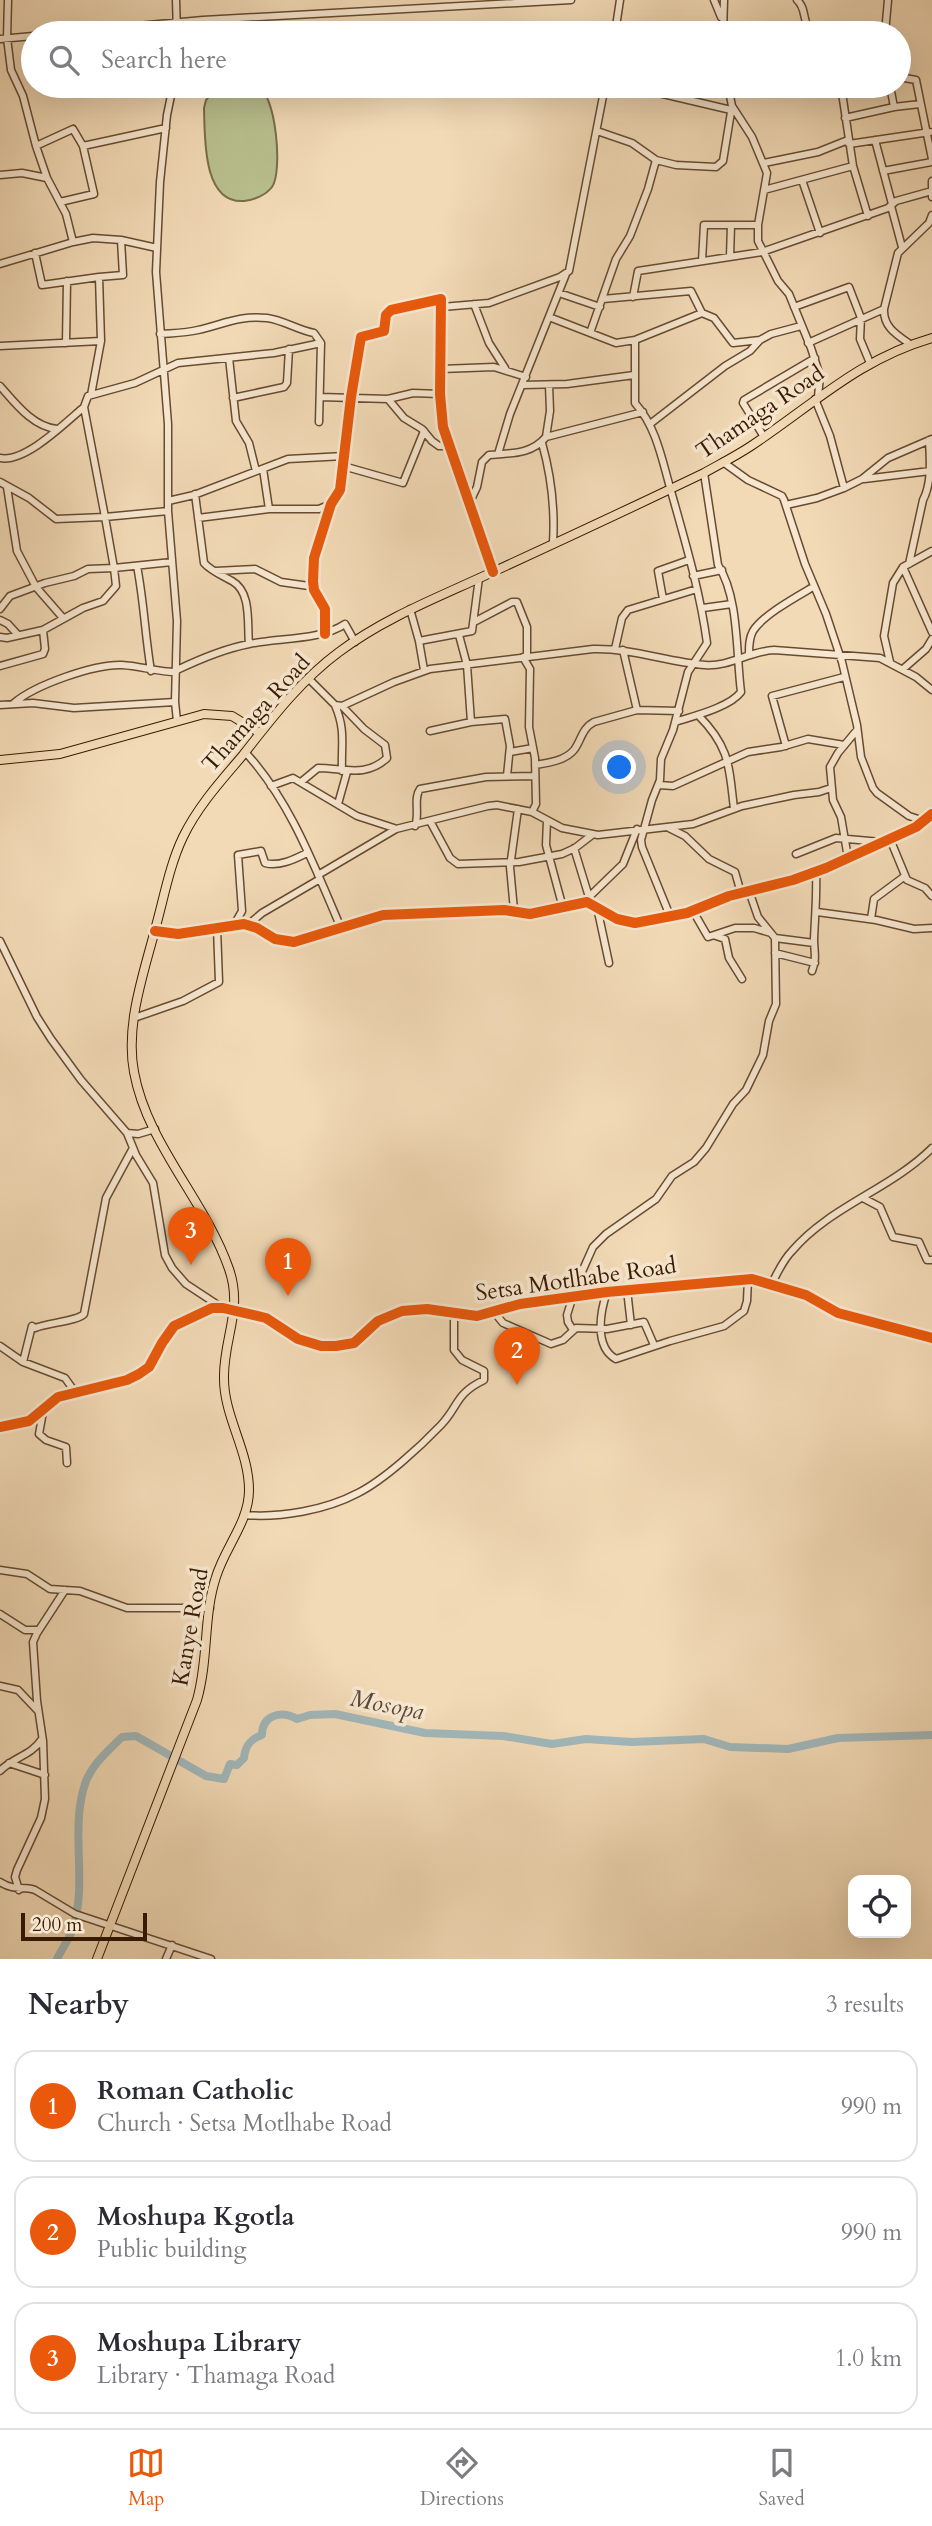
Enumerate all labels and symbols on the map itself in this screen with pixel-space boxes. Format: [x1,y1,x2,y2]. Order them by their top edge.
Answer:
street label: Thamaga Road [690,357,831,466]
street label: Thamaga Road [195,647,318,779]
your location [602,750,636,784]
pin: 3 [168,1207,214,1265]
pin: 1 [265,1238,311,1296]
street label: Setsa Motlhabe Road [474,1249,679,1308]
pin: 2 [494,1327,540,1385]
street label: Kanye Road [164,1565,216,1689]
water label: Mosopa [347,1682,427,1728]
scale bar [21,1910,147,1942]

